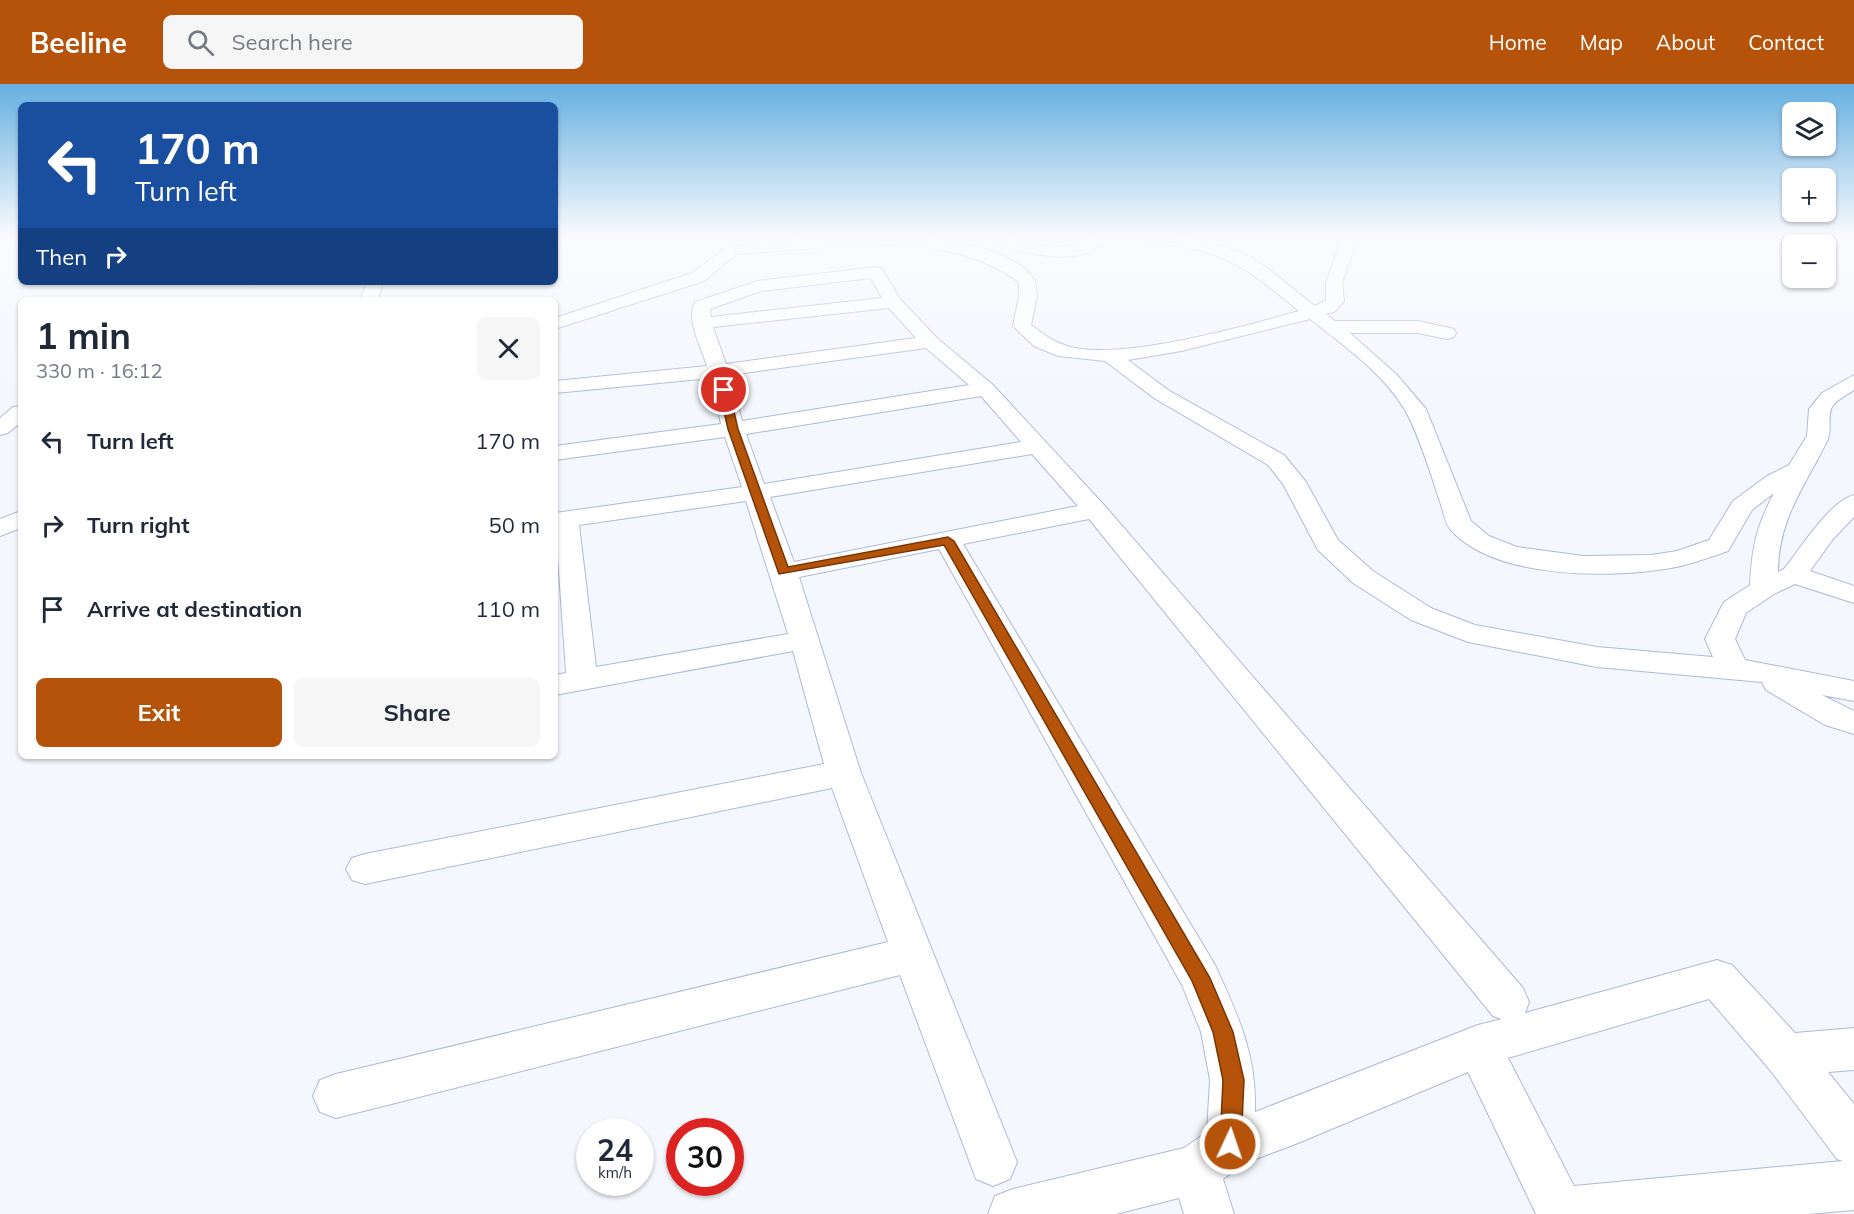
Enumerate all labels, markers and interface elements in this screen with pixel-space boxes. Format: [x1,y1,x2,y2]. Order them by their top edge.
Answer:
search box [163,15,583,69]
text: Beeline [30,25,127,60]
icon: search [184,26,217,59]
text: Search here [232,28,353,56]
text: Home [1489,29,1547,55]
text: Map [1580,29,1623,55]
text: About [1656,29,1715,55]
text: Contact [1748,29,1824,55]
map controls [1782,102,1836,288]
button: layers [1782,102,1836,156]
text: 170 m [135,122,260,175]
icon: left [36,126,114,204]
button: + [1782,168,1836,222]
text: Turn left [135,174,237,208]
button: − [1782,234,1836,288]
icon: right [99,240,132,273]
text: Then [36,243,87,271]
text: 1 min [36,313,131,358]
button: close [477,317,540,380]
text: 330 m · 16:12 [36,358,162,383]
pin [698,364,749,415]
icon: arrive [707,373,740,406]
icon: left [36,425,69,458]
text: Turn left [87,427,174,455]
text: 170 m [475,427,540,455]
icon: right [36,509,69,542]
text: Turn right [87,511,190,539]
text: 50 m [489,511,540,539]
icon: arrive [36,593,69,626]
text: Arrive at destination [87,595,302,623]
text: 110 m [475,595,540,623]
button: Exit [36,678,282,747]
button: Share [294,678,540,747]
position arrow [1198,1112,1262,1176]
speed limit sign: 30 [666,1118,744,1196]
text: 24 [597,1131,633,1169]
text: km/h [598,1163,632,1182]

